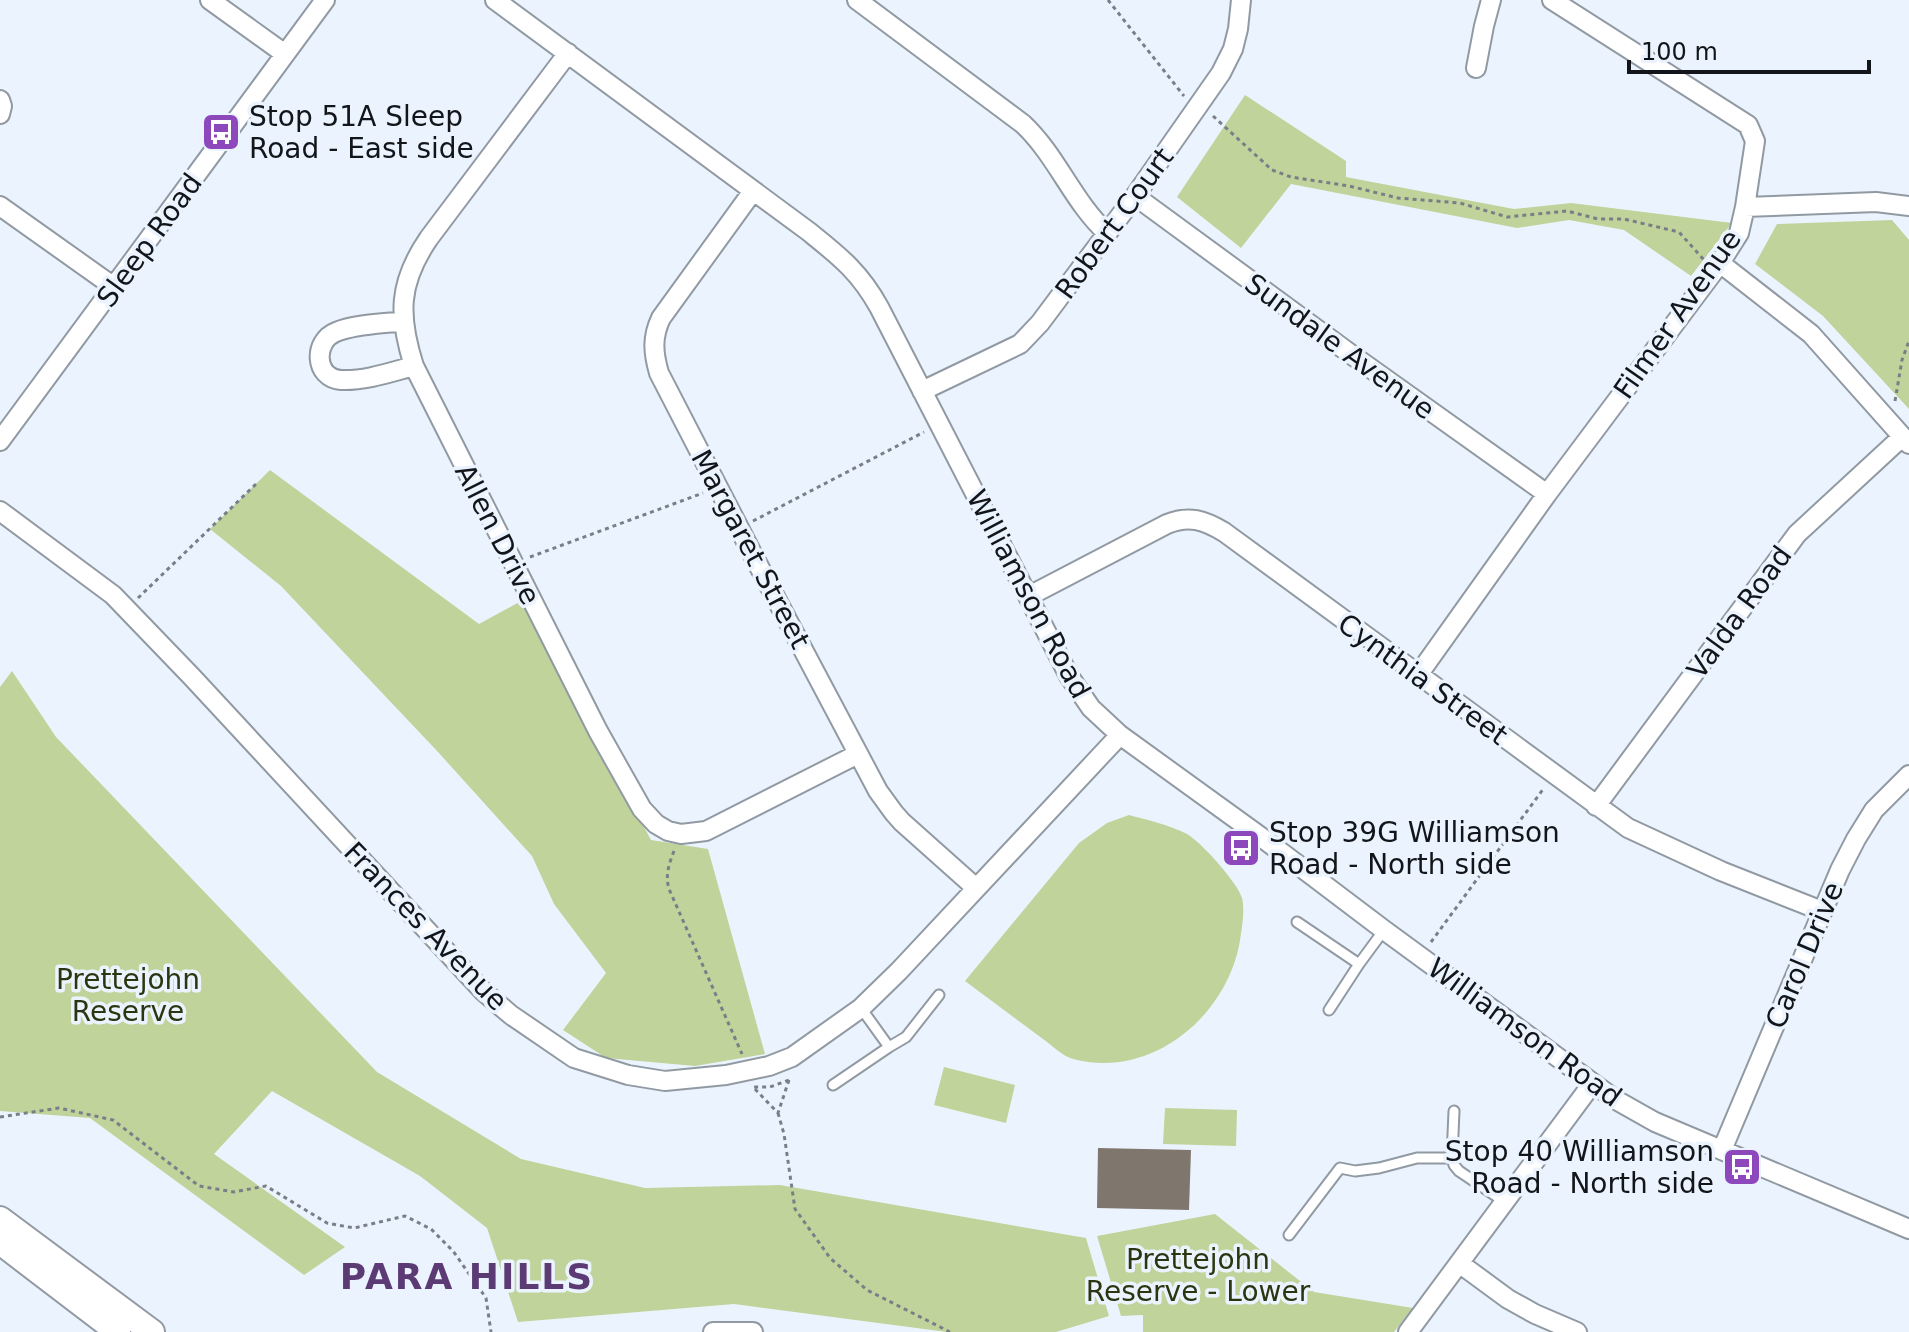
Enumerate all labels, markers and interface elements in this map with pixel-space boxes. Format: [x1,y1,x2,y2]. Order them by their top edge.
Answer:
scale bar [1629,24,1869,74]
text: 100 m [1641,38,1718,66]
place label: Stop 51A Sleep Road - East side [249,100,474,165]
bus stop icon: Stop 51A Sleep Road - East side [200,111,242,153]
street label: Robert Court [1049,141,1180,305]
street label: Sleep Road [90,167,209,313]
street label: Filmer Avenue [1607,223,1748,405]
street label: Sundale Avenue [1239,267,1441,426]
street label: Margaret Street [684,444,817,654]
street label: Allen Drive [448,458,547,610]
street label: Williamson Road [960,484,1097,704]
street label: Valda Road [1680,539,1799,685]
street label: Cynthia Street [1331,607,1514,752]
place label: Stop 39G Williamson Road - North side [1269,816,1560,881]
bus stop icon: Stop 39G Williamson Road - North side [1220,827,1262,869]
street label: Frances Avenue [337,836,514,1017]
street label: Carol Drive [1759,877,1850,1033]
street label: Williamson Road [1421,951,1628,1114]
park label: Prettejohn Reserve [56,963,200,1028]
place label: Stop 40 Williamson Road - North side [1445,1135,1714,1200]
bus stop icon: Stop 40 Williamson Road - North side [1721,1146,1763,1188]
park label: Prettejohn Reserve - Lower [1086,1243,1311,1308]
district label: PARA HILLS [340,1256,594,1297]

